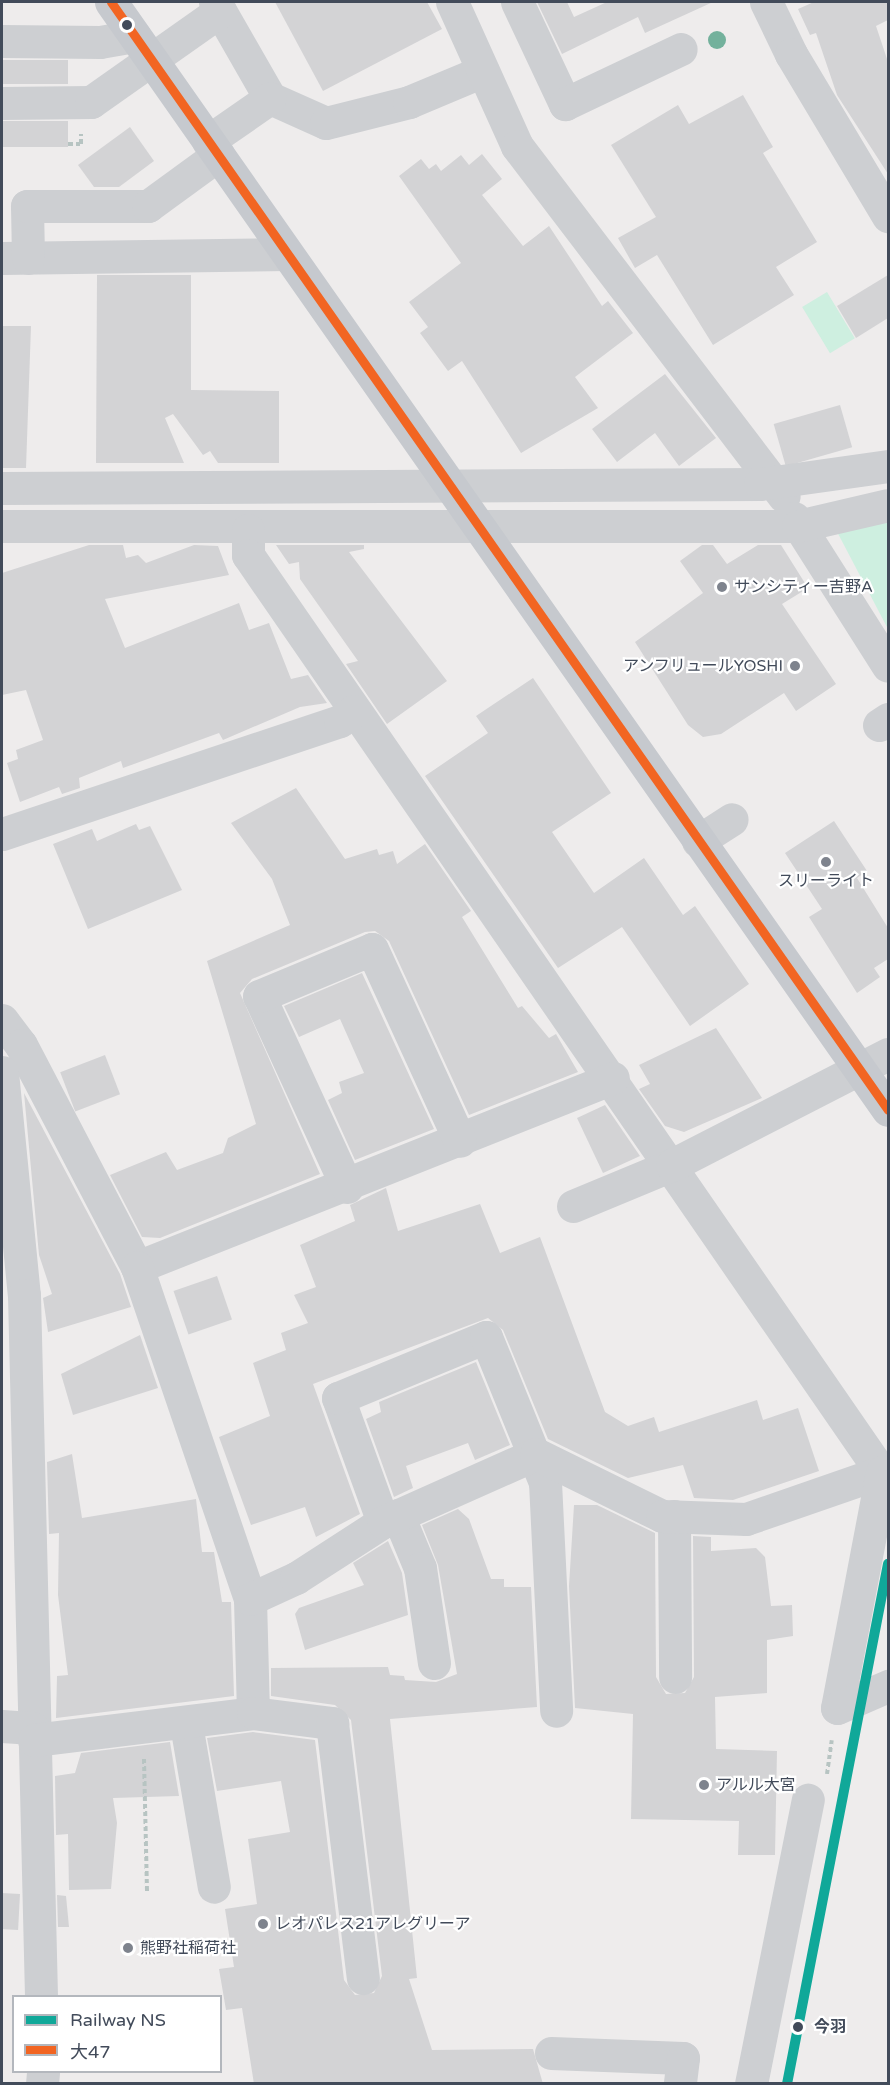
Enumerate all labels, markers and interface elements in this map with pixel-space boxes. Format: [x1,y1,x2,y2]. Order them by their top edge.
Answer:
unlabelled marker [121,19,133,31]
place label: サンシティー吉野A [734,577,874,597]
marker: サンシティー吉野A [715,580,729,594]
place label: アンフリュールYOSHI [622,656,783,676]
marker: アンフリュールYOSHI [788,659,802,673]
marker: スリーライト [819,855,833,869]
place label: スリーライト [778,871,874,891]
place label: アルル大宮 [716,1775,796,1795]
marker: アルル大宮 [697,1778,711,1792]
place label: レオパレス21アレグリーア [275,1914,471,1934]
marker: レオパレス21アレグリーア [256,1917,270,1931]
place label: 熊野社稲荷社 [140,1938,236,1958]
marker: 熊野社稲荷社 [121,1941,135,1955]
legend [12,1995,222,2073]
text: Railway NS [70,2009,166,2031]
marker: 今羽 [787,2016,809,2038]
place label: 今羽 [814,2017,846,2037]
text: 大47 [70,2041,111,2063]

